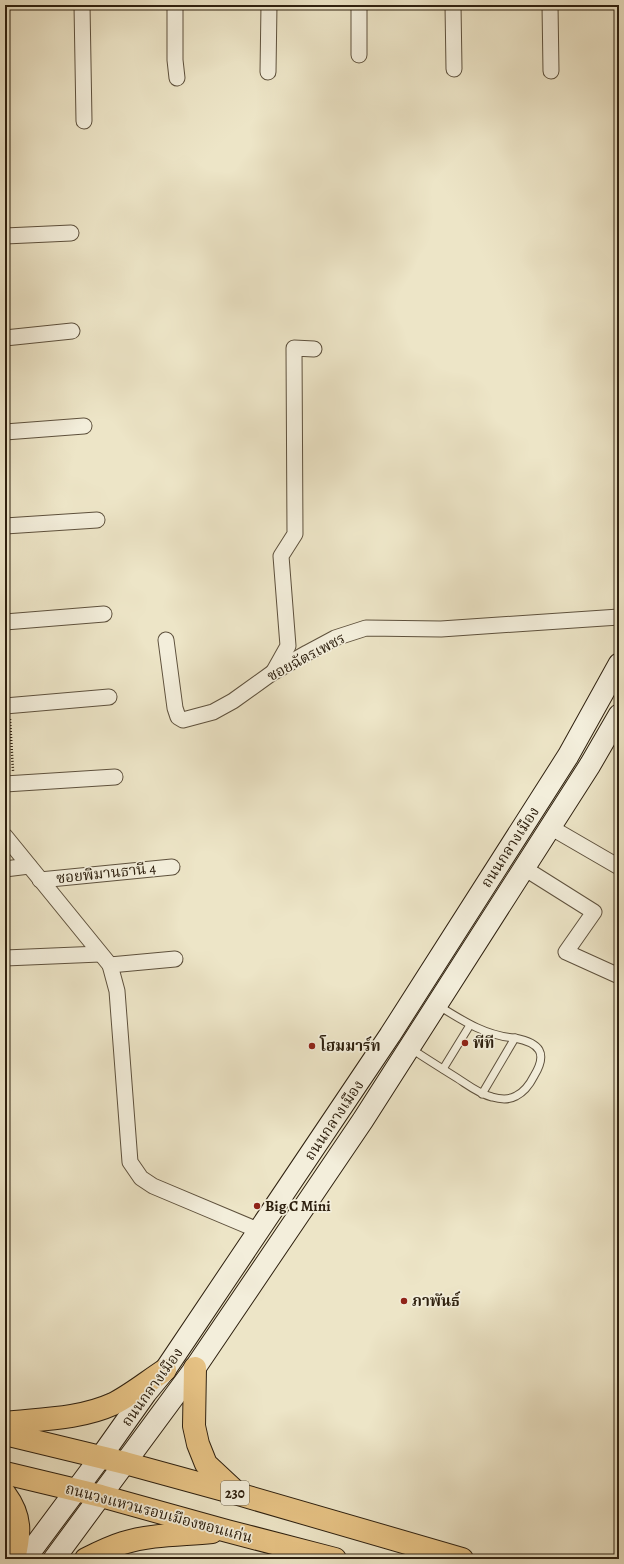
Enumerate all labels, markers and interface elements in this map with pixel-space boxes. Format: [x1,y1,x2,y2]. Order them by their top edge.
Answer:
street label: ซอยฉัตรเพชร [263,628,349,686]
street label: ถนนกลางเมือง [476,802,544,892]
street label: ซอยพิมานธานี 4 [55,858,157,888]
place label: พีที [473,1033,494,1053]
place label: โฮมมาร์ท [319,1035,381,1056]
marker: พีที [460,1038,470,1048]
marker: โฮมมาร์ท [307,1041,317,1051]
street label: ถนนกลางเมือง [300,1076,368,1164]
place label: Big C Mini [265,1196,331,1216]
marker: Big C Mini [252,1201,262,1211]
place label: ภาพันธ์ [412,1291,461,1311]
marker: ภาพันธ์ [399,1296,409,1306]
street label: ถนนกลางเมือง [117,1343,187,1431]
street label: ถนนวงแหวนรอบเมืองขอนแก่น [63,1478,255,1548]
road number: 230 [221,1481,249,1505]

